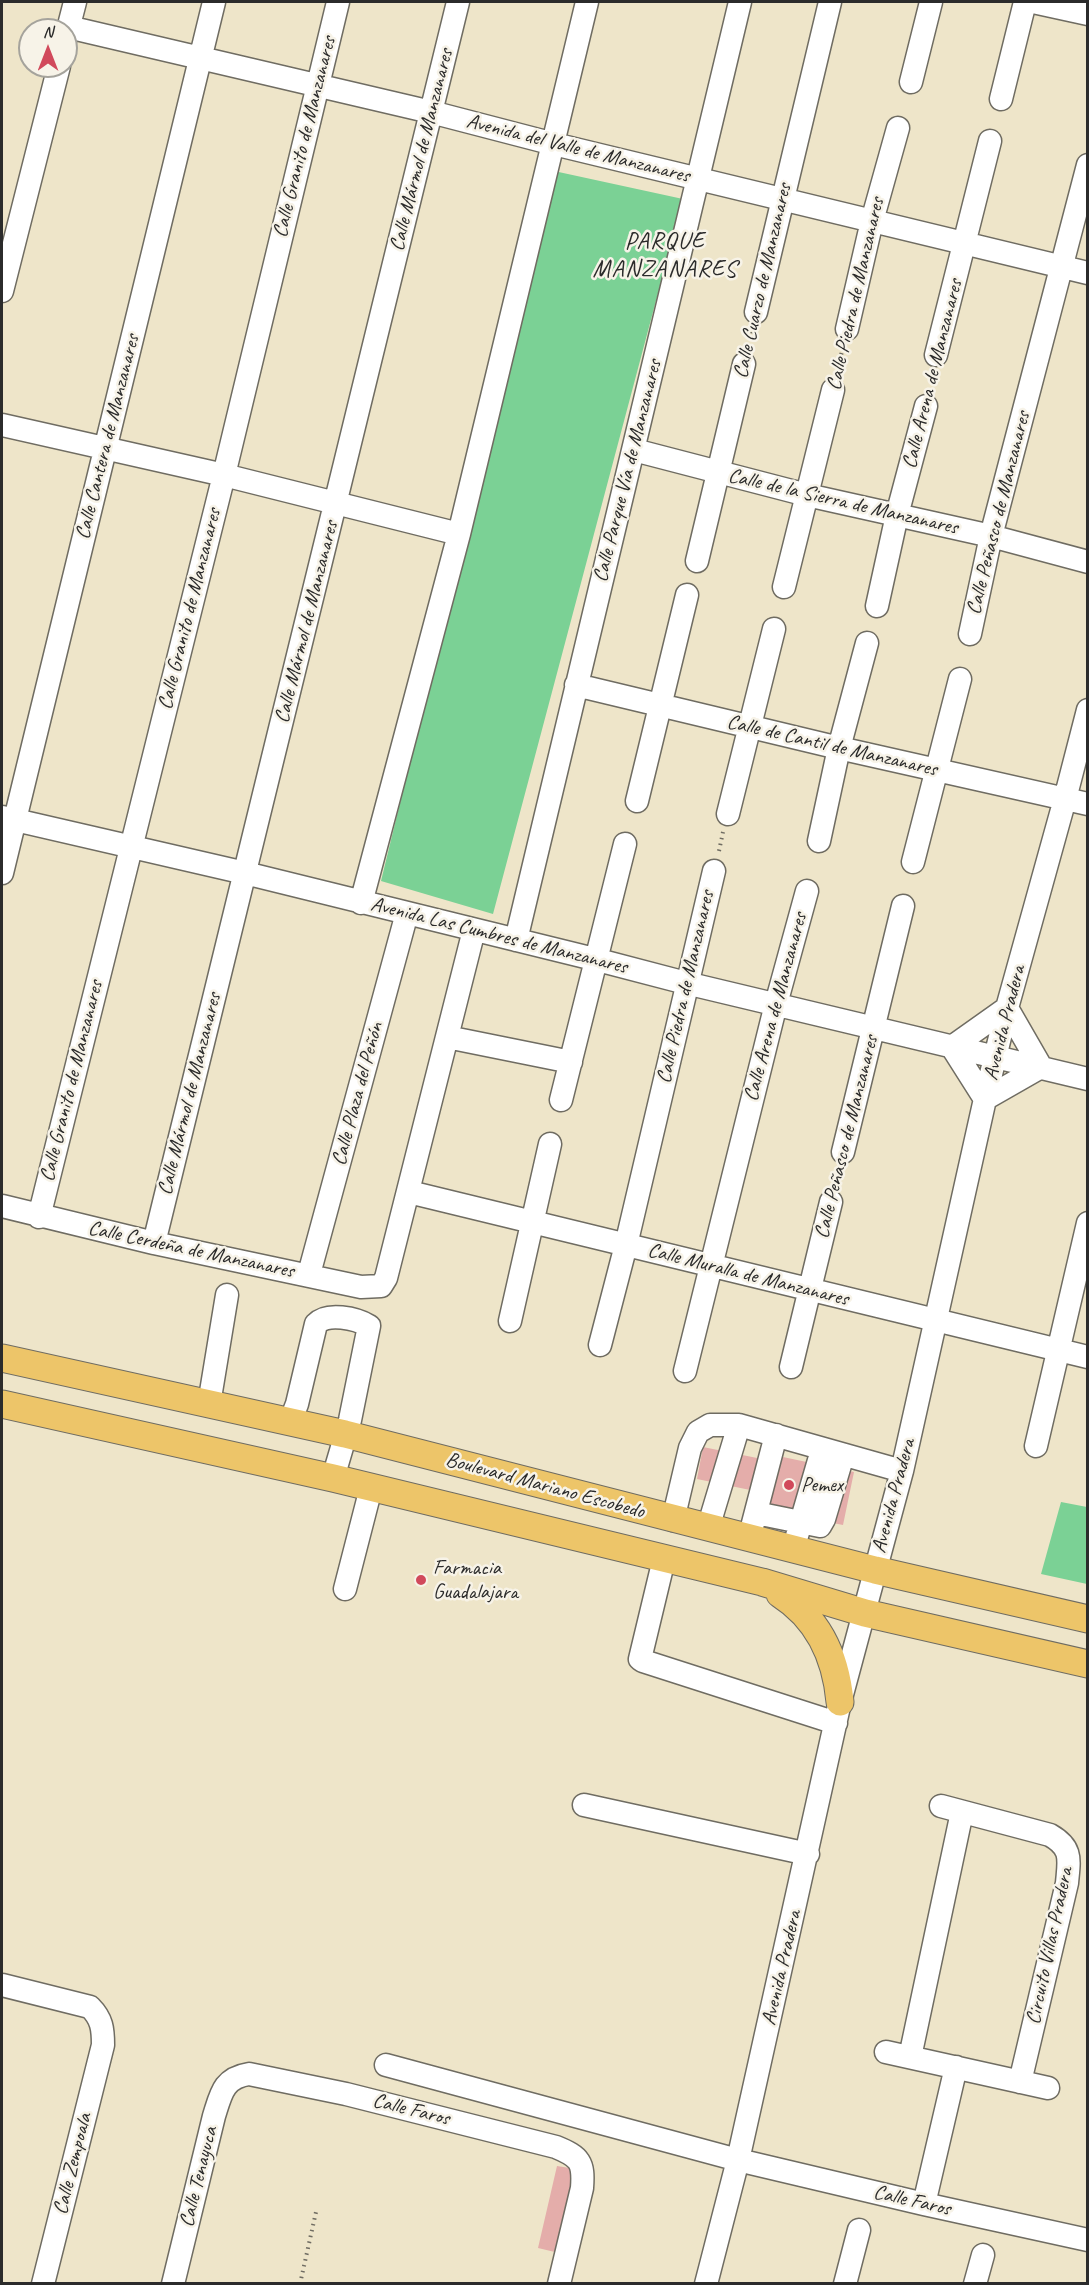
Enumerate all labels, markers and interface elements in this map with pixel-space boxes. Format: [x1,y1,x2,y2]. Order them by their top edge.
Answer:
north arrow [18,18,78,78]
text: N [43,22,53,42]
street label: Calle Granito de Manzanares [268,34,342,240]
street label: Calle Mármol de Manzanares [385,46,459,254]
street label: Avenida del Valle de Manzanares [464,109,692,189]
street label: Calle Cuarzo de Manzanares [728,181,798,381]
street label: Calle Piedra de Manzanares [822,195,890,393]
district label: PARQUE MANZANARES [593,228,737,284]
street label: Calle Arena de Manzanares [897,277,969,471]
street label: Calle Cantera de Manzanares [70,332,146,542]
street label: Calle Parque Vía de Manzanares [588,357,668,585]
street label: Calle Peñasco de Manzanares [962,409,1036,617]
street label: Calle de la Sierra de Manzanares [726,463,960,541]
street label: Calle Granito de Manzanares [153,506,227,712]
street label: Calle Mármol de Manzanares [270,518,344,726]
street label: Calle de Cantil de Manzanares [724,710,940,782]
street label: Calle Piedra de Manzanares [652,888,720,1086]
street label: Avenida Las Cumbres de Manzanares [368,892,630,980]
street label: Calle Arena de Manzanares [739,910,813,1104]
street label: Avenida Pradera [979,963,1031,1083]
street label: Calle Granito de Manzanares [35,978,109,1184]
street label: Calle Mármol de Manzanares [153,990,227,1198]
street label: Calle Plaza del Peñón [327,1020,389,1168]
street label: Calle Peñasco de Manzanares [810,1033,884,1241]
street label: Calle Cerdeña de Manzanares [86,1216,296,1284]
street label: Calle Muralla de Manzanares [645,1238,851,1312]
street label: Avenida Pradera [867,1436,921,1556]
street label: Boulevard Mariano Escobedo [443,1447,647,1525]
place label: Pemex [801,1472,843,1498]
marker: Pemex [782,1478,796,1492]
place label: Farmacia Guadalajara [433,1555,518,1605]
marker: Farmacia Guadalajara [414,1573,428,1587]
street label: Circuito Villas Pradera [1021,1865,1079,2027]
street label: Avenida Pradera [757,1908,807,2028]
street label: Calle Faros [370,2088,452,2132]
street label: Calle Zempoala [48,2111,98,2217]
street label: Calle Tenayuca [174,2124,224,2230]
street label: Calle Faros [871,2180,953,2222]

